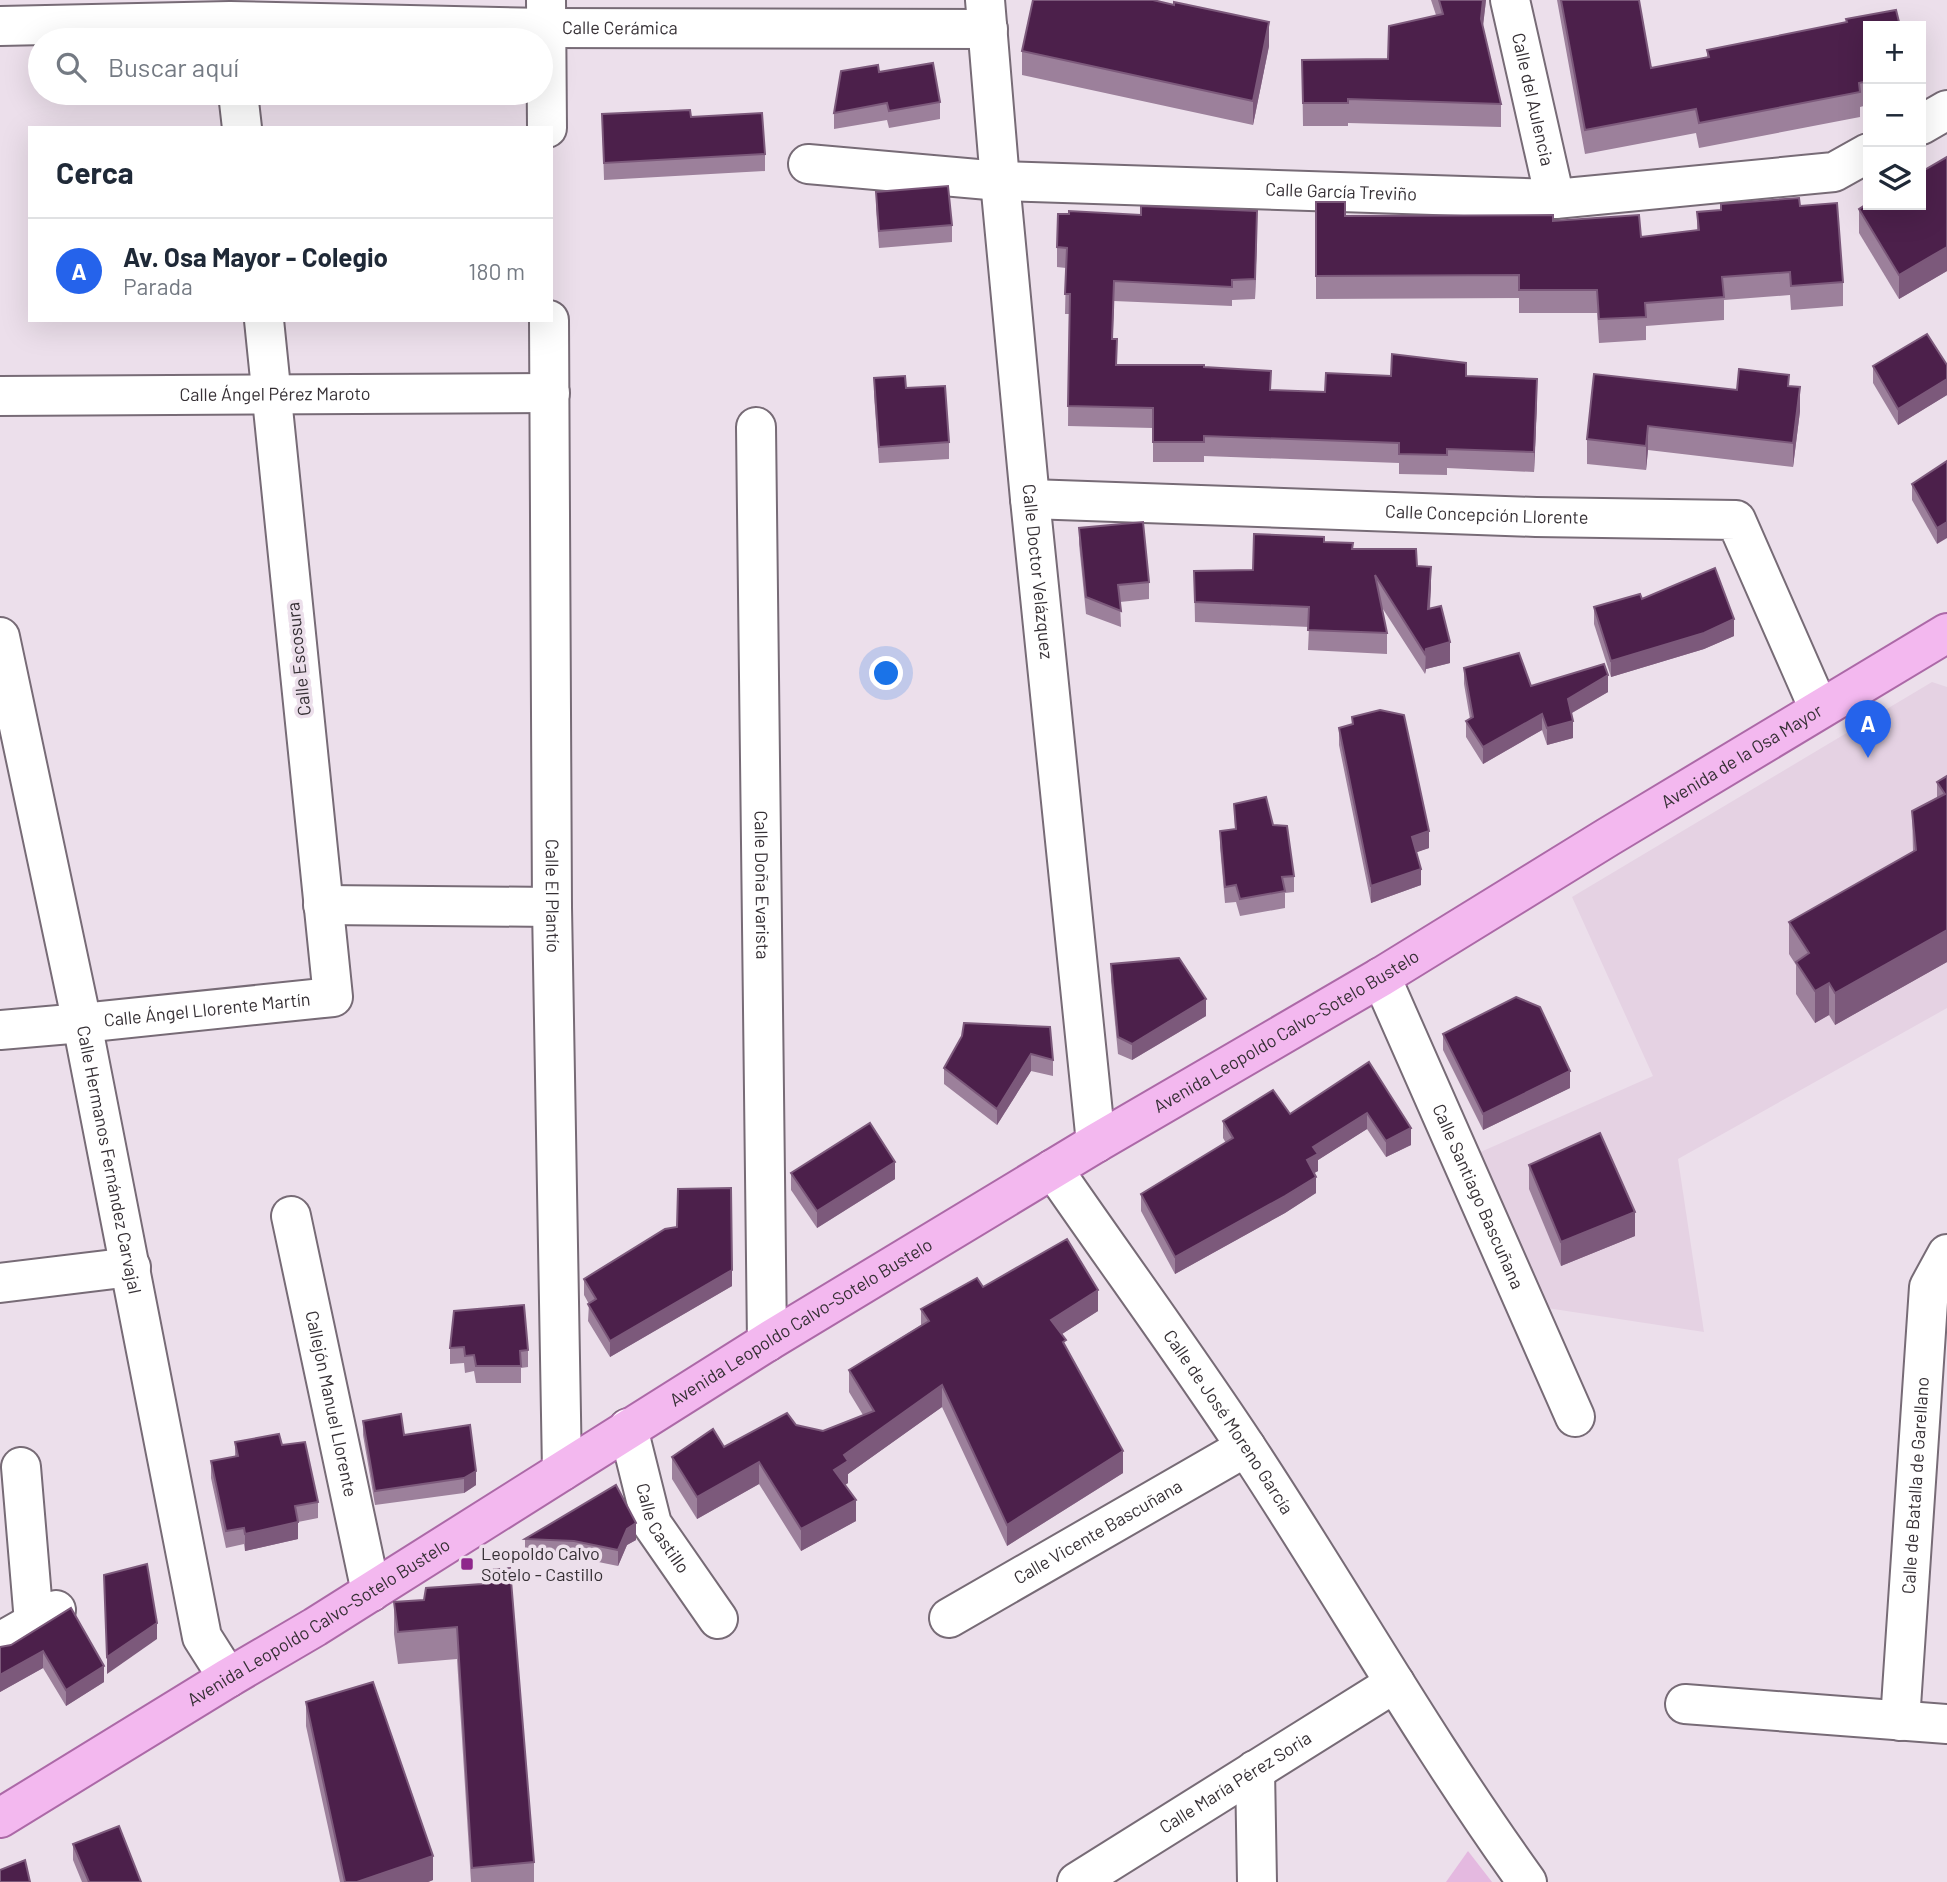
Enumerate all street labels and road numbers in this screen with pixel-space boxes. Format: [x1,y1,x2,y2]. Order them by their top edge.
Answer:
street label: Calle Cerámica [562,16,678,38]
street label: Calle del Aulencia [1508,31,1559,168]
street label: Calle García Treviño [1265,178,1417,205]
street label: Calle Ángel Pérez Maroto [179,382,371,405]
street label: Calle Doctor Velázquez [1019,483,1058,660]
street label: Calle Concepción Llorente [1385,500,1589,528]
street label: Calle Escosura [281,601,315,717]
street label: Avenida de la Osa Mayor [1657,698,1826,813]
street label: Calle Doña Evarista [751,810,774,960]
street label: Calle El Plantío [542,839,565,953]
street label: Avenida Leopoldo Calvo-Sotelo Bustelo [1149,944,1423,1117]
street label: Calle Ángel Llorente Martín [103,987,311,1031]
street label: Calle Hermanos Fernández Carvajal [73,1024,147,1296]
street label: Calle Santiago Bascuñana [1428,1100,1529,1292]
street label: Avenida Leopoldo Calvo-Sotelo Bustelo [665,1233,936,1411]
street label: Callejón Manuel Llorente [301,1308,362,1499]
street label: Calle de José Moreno García [1159,1325,1299,1518]
street label: Calle de Batalla de Garellano [1896,1376,1933,1595]
street label: Calle Vicente Bascuñana [1009,1474,1186,1588]
street label: Calle Castillo [632,1481,695,1577]
street label: Avenida Leopoldo Calvo-Sotelo Bustelo [183,1533,454,1710]
street label: Calle María Pérez Soria [1155,1726,1315,1838]

